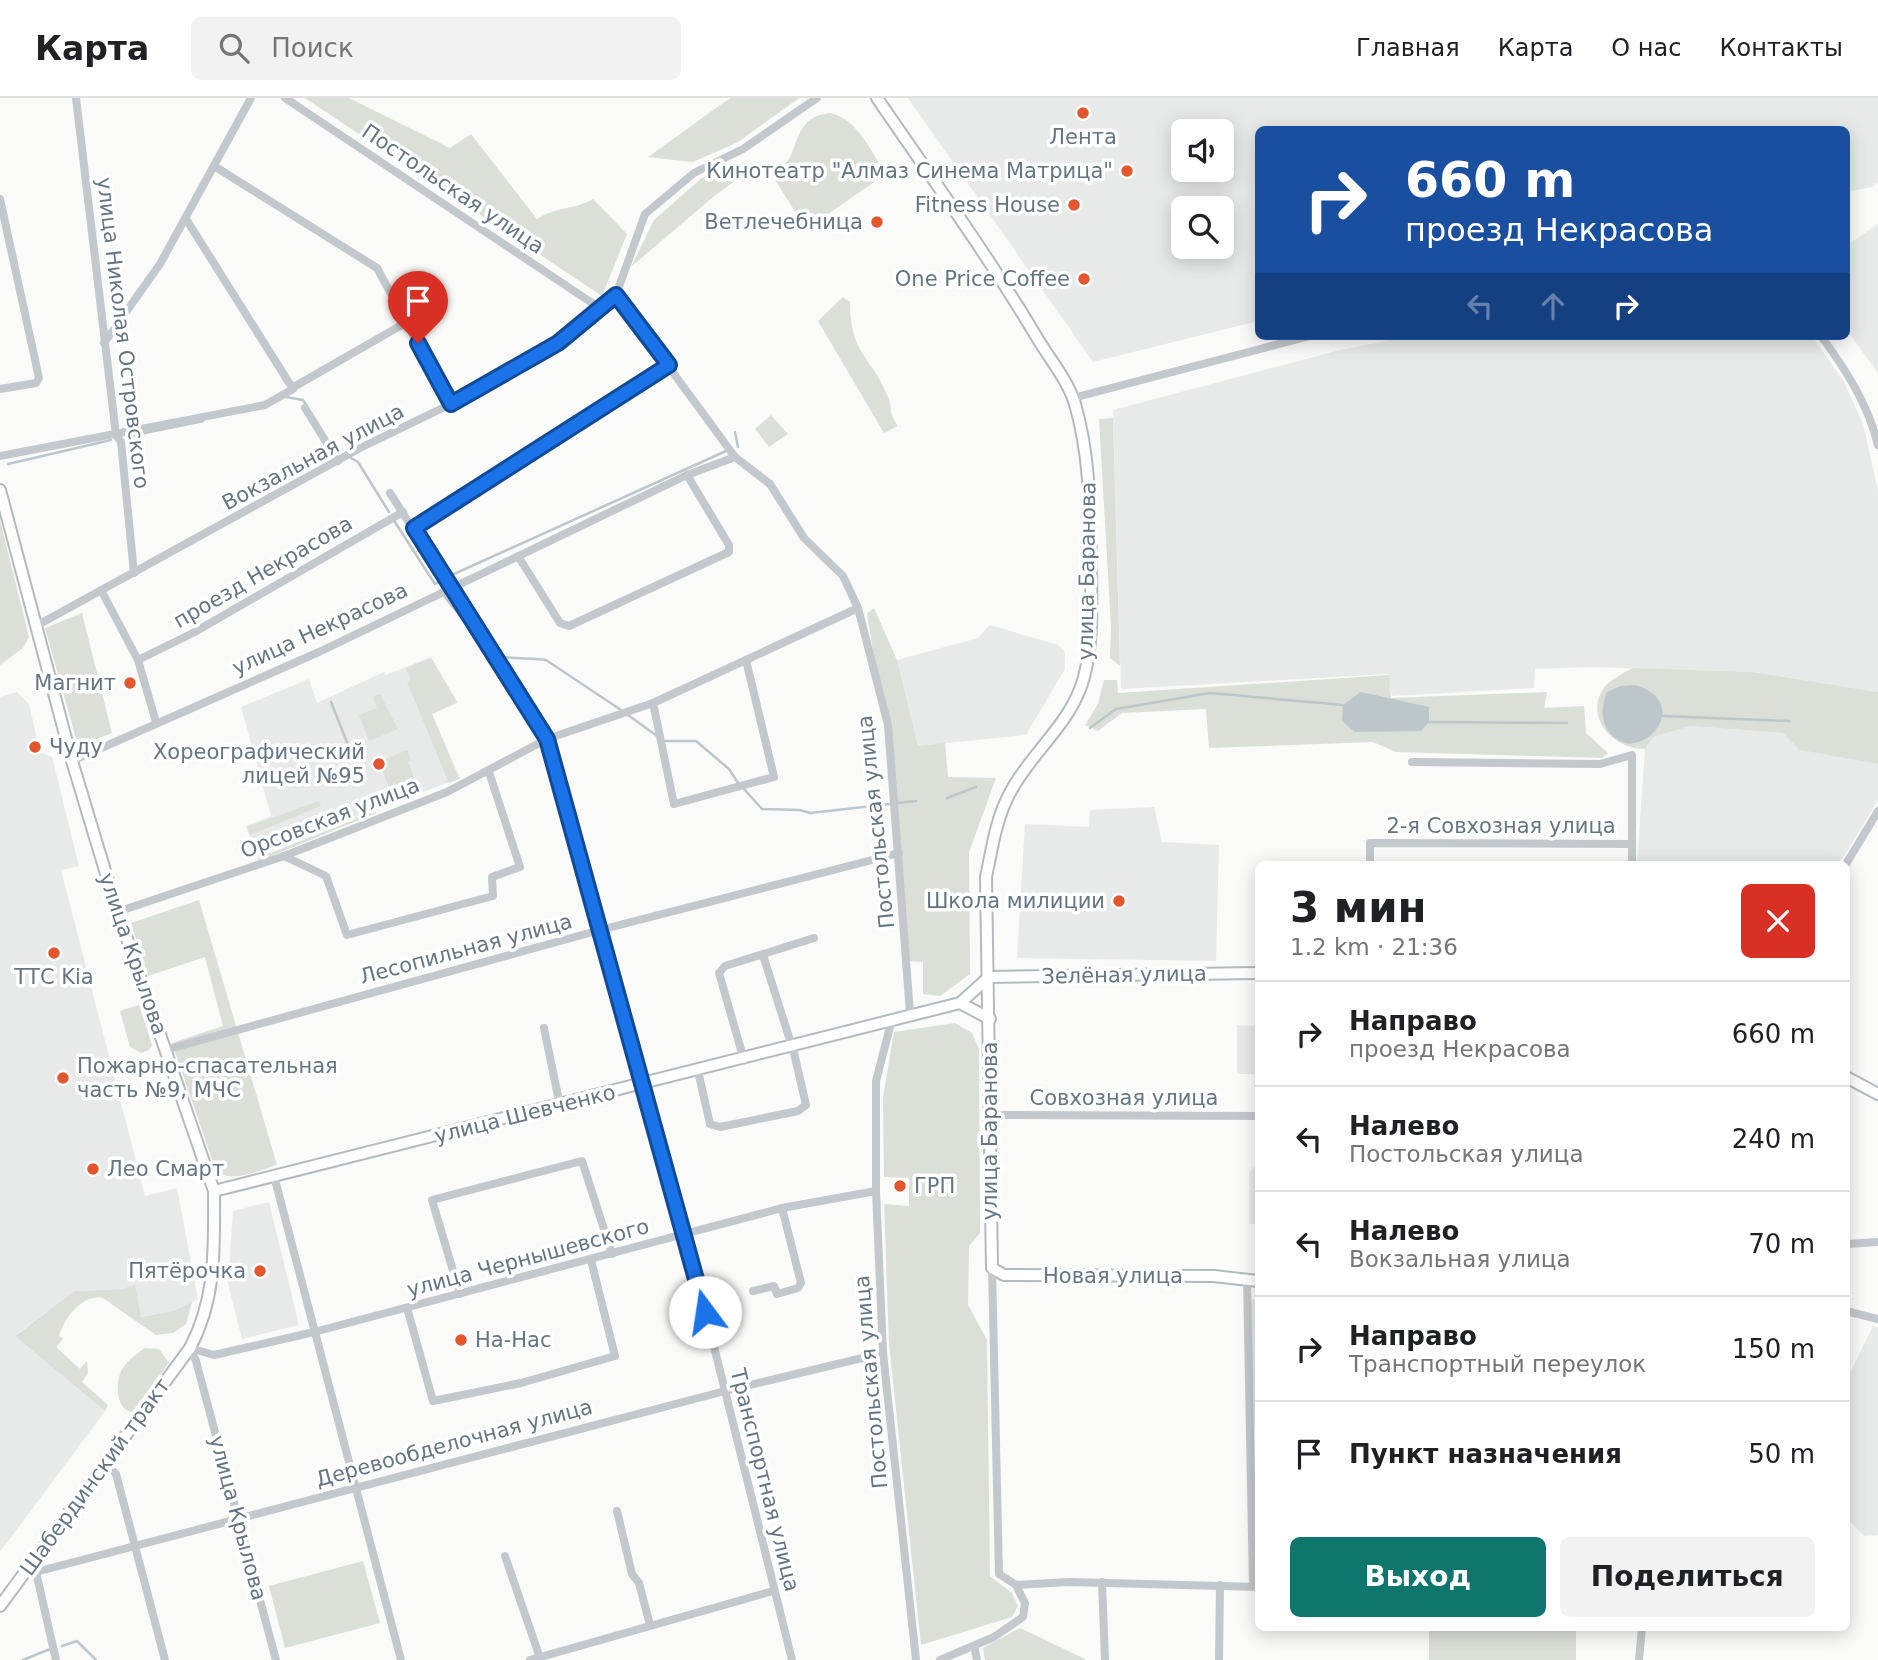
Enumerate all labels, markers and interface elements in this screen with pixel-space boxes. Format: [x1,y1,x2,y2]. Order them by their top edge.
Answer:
search box [191,17,681,80]
text: Карта [35,29,149,68]
icon: search [215,29,253,67]
text: Поиск [271,33,354,63]
text: Главная [1356,34,1460,62]
text: Карта [1498,34,1573,62]
text: О нас [1611,34,1681,62]
text: Контакты [1719,34,1843,62]
marker: Лента [1075,105,1091,121]
street label: Постольская улица [358,119,548,259]
map controls [1171,119,1234,259]
button: sound [1171,119,1234,182]
place label: Лента [1049,125,1117,149]
text: 660 m [1405,152,1575,209]
icon: right [1290,154,1381,245]
place label: Кинотеатр "Алмаз Синема Матрица" [706,159,1113,183]
marker: Кинотеатр "Алмаз Синема Матрица" [1119,163,1135,179]
street label: улица Николая Островского [92,176,154,490]
place label: Fitness House [915,193,1060,217]
button: search [1171,196,1234,259]
marker: Fitness House [1066,197,1082,213]
place label: Ветлечебница [704,210,863,234]
text: проезд Некрасова [1405,211,1713,249]
marker: Ветлечебница [869,214,885,230]
place label: One Price Coffee [895,267,1070,291]
pin [388,271,448,343]
marker: One Price Coffee [1076,271,1092,287]
icon: arrive [399,282,437,320]
icon: left [1461,287,1499,325]
icon: ahead [1534,287,1572,325]
icon: right [1607,287,1645,325]
street label: Вокзальная улица [218,399,408,515]
street label: улица Баранова [1073,481,1101,661]
street label: проезд Некрасова [169,511,357,633]
street label: улица Некрасова [229,578,411,680]
place label: Магнит [34,671,116,695]
marker: Магнит [122,675,138,691]
street label: Постольская улица [853,714,899,930]
place label: Чуду [49,735,103,759]
marker: Чуду [27,739,43,755]
place label: Хореографический лицей №95 [153,740,365,788]
marker: Хореографический лицей №95 [371,756,387,772]
street label: Орсовская улица [237,773,423,863]
street label: 2-я Совхозная улица [1386,814,1616,838]
street label: улица Крылова [94,870,172,1038]
text: 3 мин [1290,883,1427,932]
button: close [1741,884,1815,958]
place label: Школа милиции [926,889,1105,913]
marker: Школа милиции [1111,893,1127,909]
street label: Лесопильная улица [357,909,575,989]
text: 1.2 km · 21:36 [1290,934,1458,960]
marker: ТТС Kia [46,945,62,961]
street label: Зелёная улица [1041,962,1207,988]
place label: ТТС Kia [13,965,94,989]
text: Направо [1349,1006,1477,1036]
icon: right [1290,1015,1328,1053]
text: 660 m [1732,1019,1815,1049]
text: проезд Некрасова [1349,1036,1571,1062]
street label: улица Баранова [978,1042,1002,1220]
place label: Пожарно-спасательная часть №9, МЧС [77,1054,338,1102]
marker: Пожарно-спасательная часть №9, МЧС [55,1070,71,1086]
street label: улица Шевченко [432,1080,618,1148]
street label: Совхозная улица [1030,1086,1218,1110]
text: Налево [1349,1111,1459,1141]
icon: left [1290,1120,1328,1158]
text: 240 m [1732,1124,1815,1154]
text: Постольская улица [1349,1141,1584,1167]
place label: Лео Смарт [107,1157,224,1181]
marker: Лео Смарт [85,1161,101,1177]
place label: ГРП [914,1174,955,1198]
marker: ГРП [892,1178,908,1194]
street label: улица Чернышевского [404,1214,652,1302]
text: Налево [1349,1216,1459,1246]
icon: left [1290,1225,1328,1263]
text: 70 m [1748,1229,1815,1259]
text: Вокзальная улица [1349,1246,1571,1272]
place label: Пятёрочка [128,1259,246,1283]
marker: Пятёрочка [252,1263,268,1279]
street label: Новая улица [1043,1264,1183,1288]
street label: Постольская улица [850,1274,892,1490]
position arrow [668,1275,742,1349]
text: Направо [1349,1321,1477,1351]
place label: На-Нас [475,1328,551,1352]
icon: right [1290,1330,1328,1368]
marker: На-Нас [453,1332,469,1348]
text: 150 m [1732,1334,1815,1364]
text: Транспортный переулок [1349,1351,1646,1377]
street label: Транспортная улица [725,1365,804,1594]
street label: Шабердинский тракт [15,1374,175,1580]
street label: Деревообделочная улица [313,1394,595,1492]
street label: улица Крылова [204,1433,272,1603]
icon: arrive [1290,1435,1328,1473]
text: Пункт назначения [1349,1439,1622,1469]
text: 50 m [1748,1439,1815,1469]
button: Выход [1290,1537,1546,1617]
button: Поделиться [1560,1537,1815,1617]

